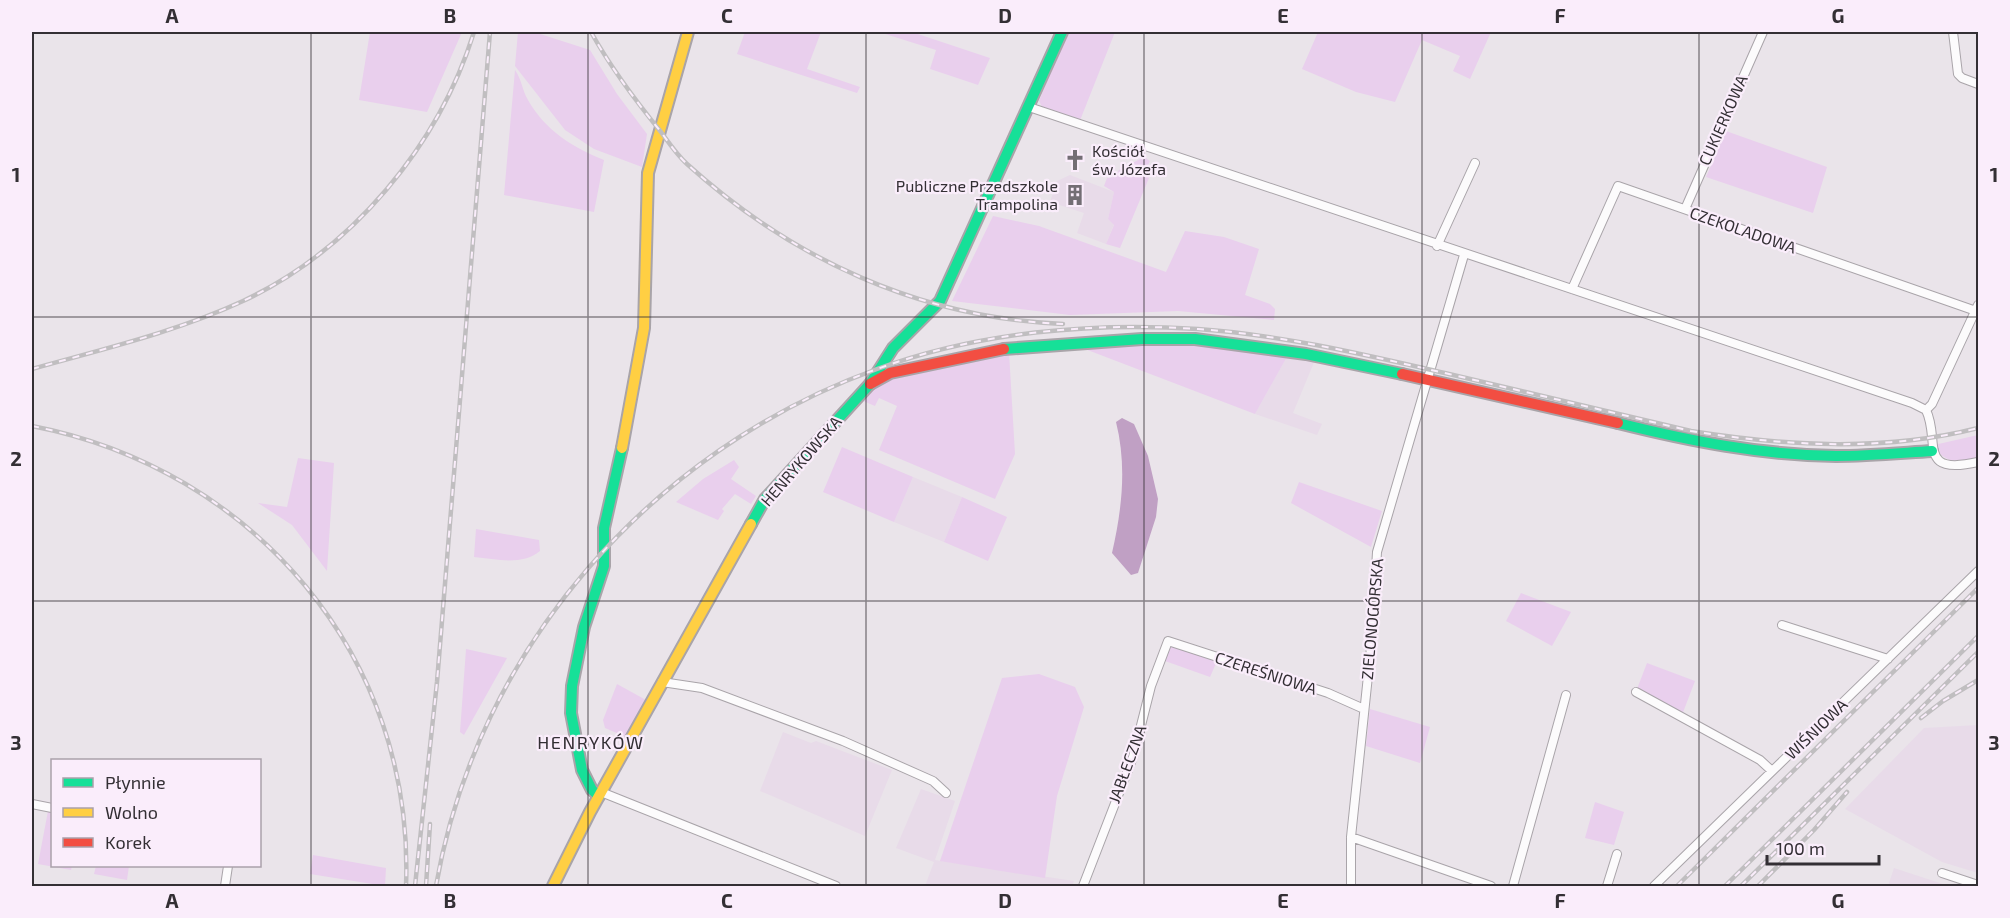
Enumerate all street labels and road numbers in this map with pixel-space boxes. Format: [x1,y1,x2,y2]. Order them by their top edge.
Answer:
street label: CUKIERKOWA [1694,72,1751,168]
street label: CZEKOLADOWA [1688,202,1799,257]
street label: HENRYKOWSKA [756,412,845,510]
street label: ZIELONOGÓRSKA [1357,557,1386,680]
street label: CZEREŚNIOWA [1213,647,1319,698]
street label: WIŚNIOWA [1781,694,1851,763]
street label: JABŁECZNA [1104,722,1149,806]

